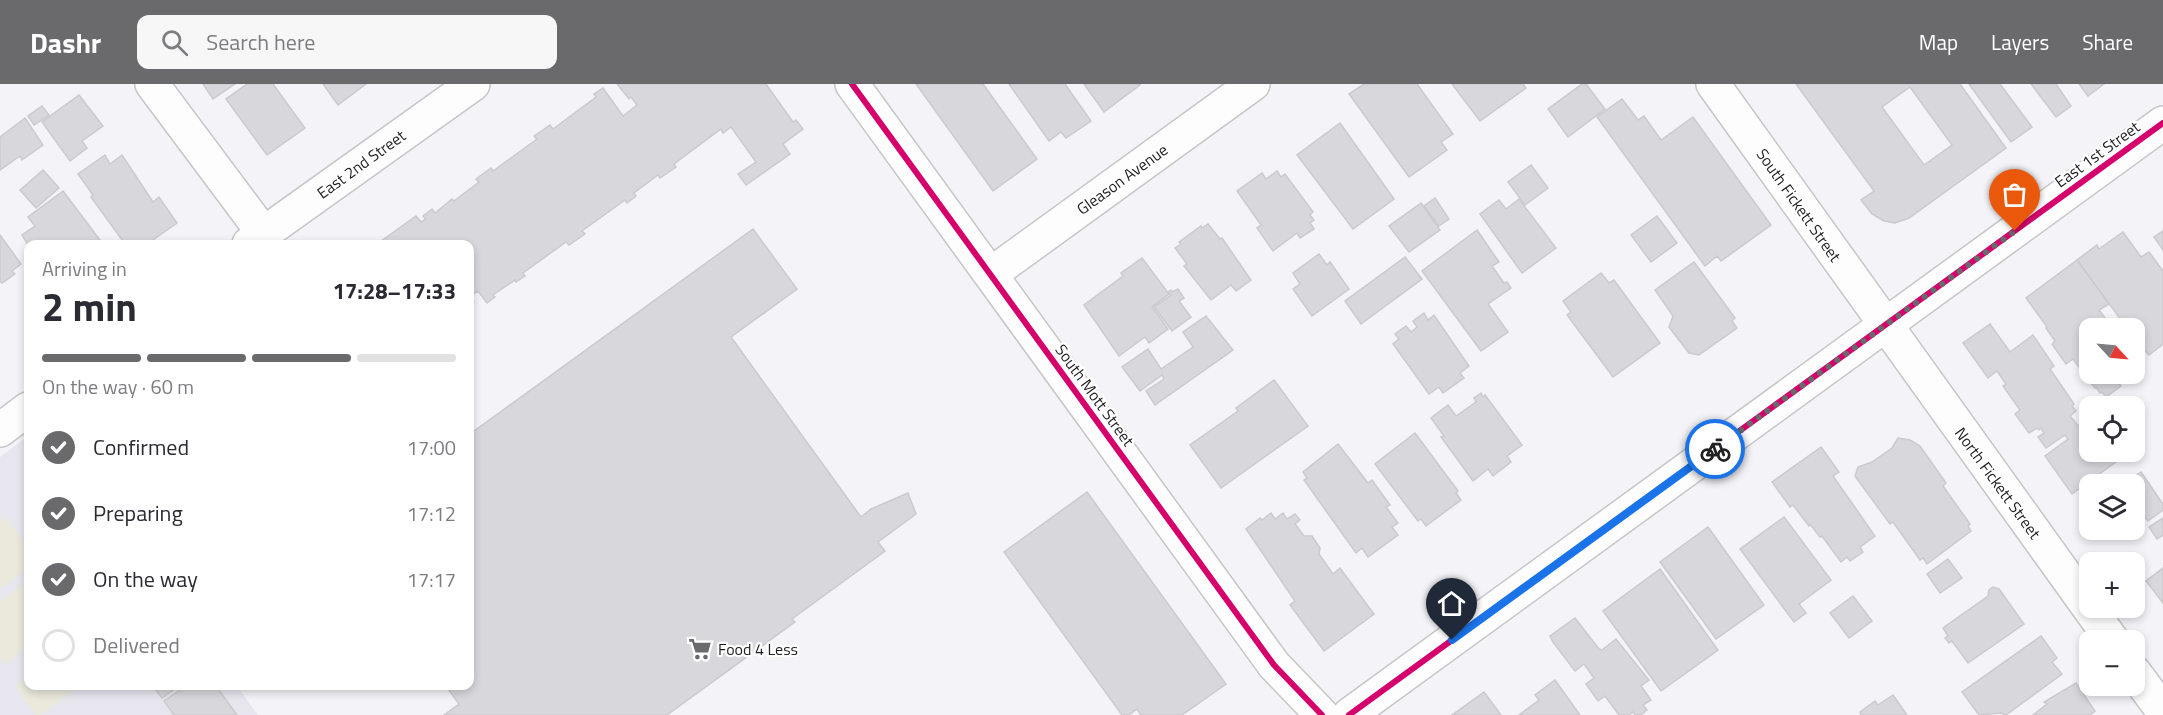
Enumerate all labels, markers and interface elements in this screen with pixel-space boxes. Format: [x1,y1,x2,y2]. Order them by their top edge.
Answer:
search box [137,15,557,69]
text: Dashr [30,21,101,64]
text: Search here [206,25,315,59]
icon: search [158,26,191,59]
text: Map [1919,26,1958,58]
text: Layers [1991,26,2049,58]
text: Share [2082,26,2133,58]
street label: East 1st Street [2049,115,2145,193]
street label: East 2nd Street [312,123,411,204]
street label: Gleason Avenue [1071,138,1173,220]
street label: South Fickett Street [1751,143,1847,267]
pin [1989,169,2040,231]
icon: bag [1998,178,2031,211]
text: Arriving in [42,253,127,284]
text: 17:28–17:33 [333,274,456,308]
text: 2 min [42,277,137,336]
north arrow [2079,318,2145,384]
map controls [2079,318,2145,696]
street label: South Mott Street [1050,339,1141,451]
text: On the way · 60 m [42,371,194,402]
button: locate [2079,396,2145,462]
courier [1685,419,1745,479]
street label: North Fickett Street [1949,422,2047,544]
text: Confirmed [93,430,189,464]
icon: check [42,431,75,464]
text: 17:00 [407,432,456,463]
icon: bike [1699,433,1732,466]
button: layers [2079,474,2145,540]
text: Preparing [93,496,183,530]
icon: check [42,497,75,530]
text: 17:12 [407,498,456,529]
button: + [2079,552,2145,618]
text: On the way [93,562,198,596]
icon: check [42,563,75,596]
text: 17:17 [407,564,456,595]
pin [1426,578,1477,640]
icon: home [1435,587,1468,620]
text: Delivered [93,628,180,662]
button: − [2079,630,2145,696]
supermarket icon: Food 4 Less [687,636,713,662]
place label: Food 4 Less [718,637,798,661]

